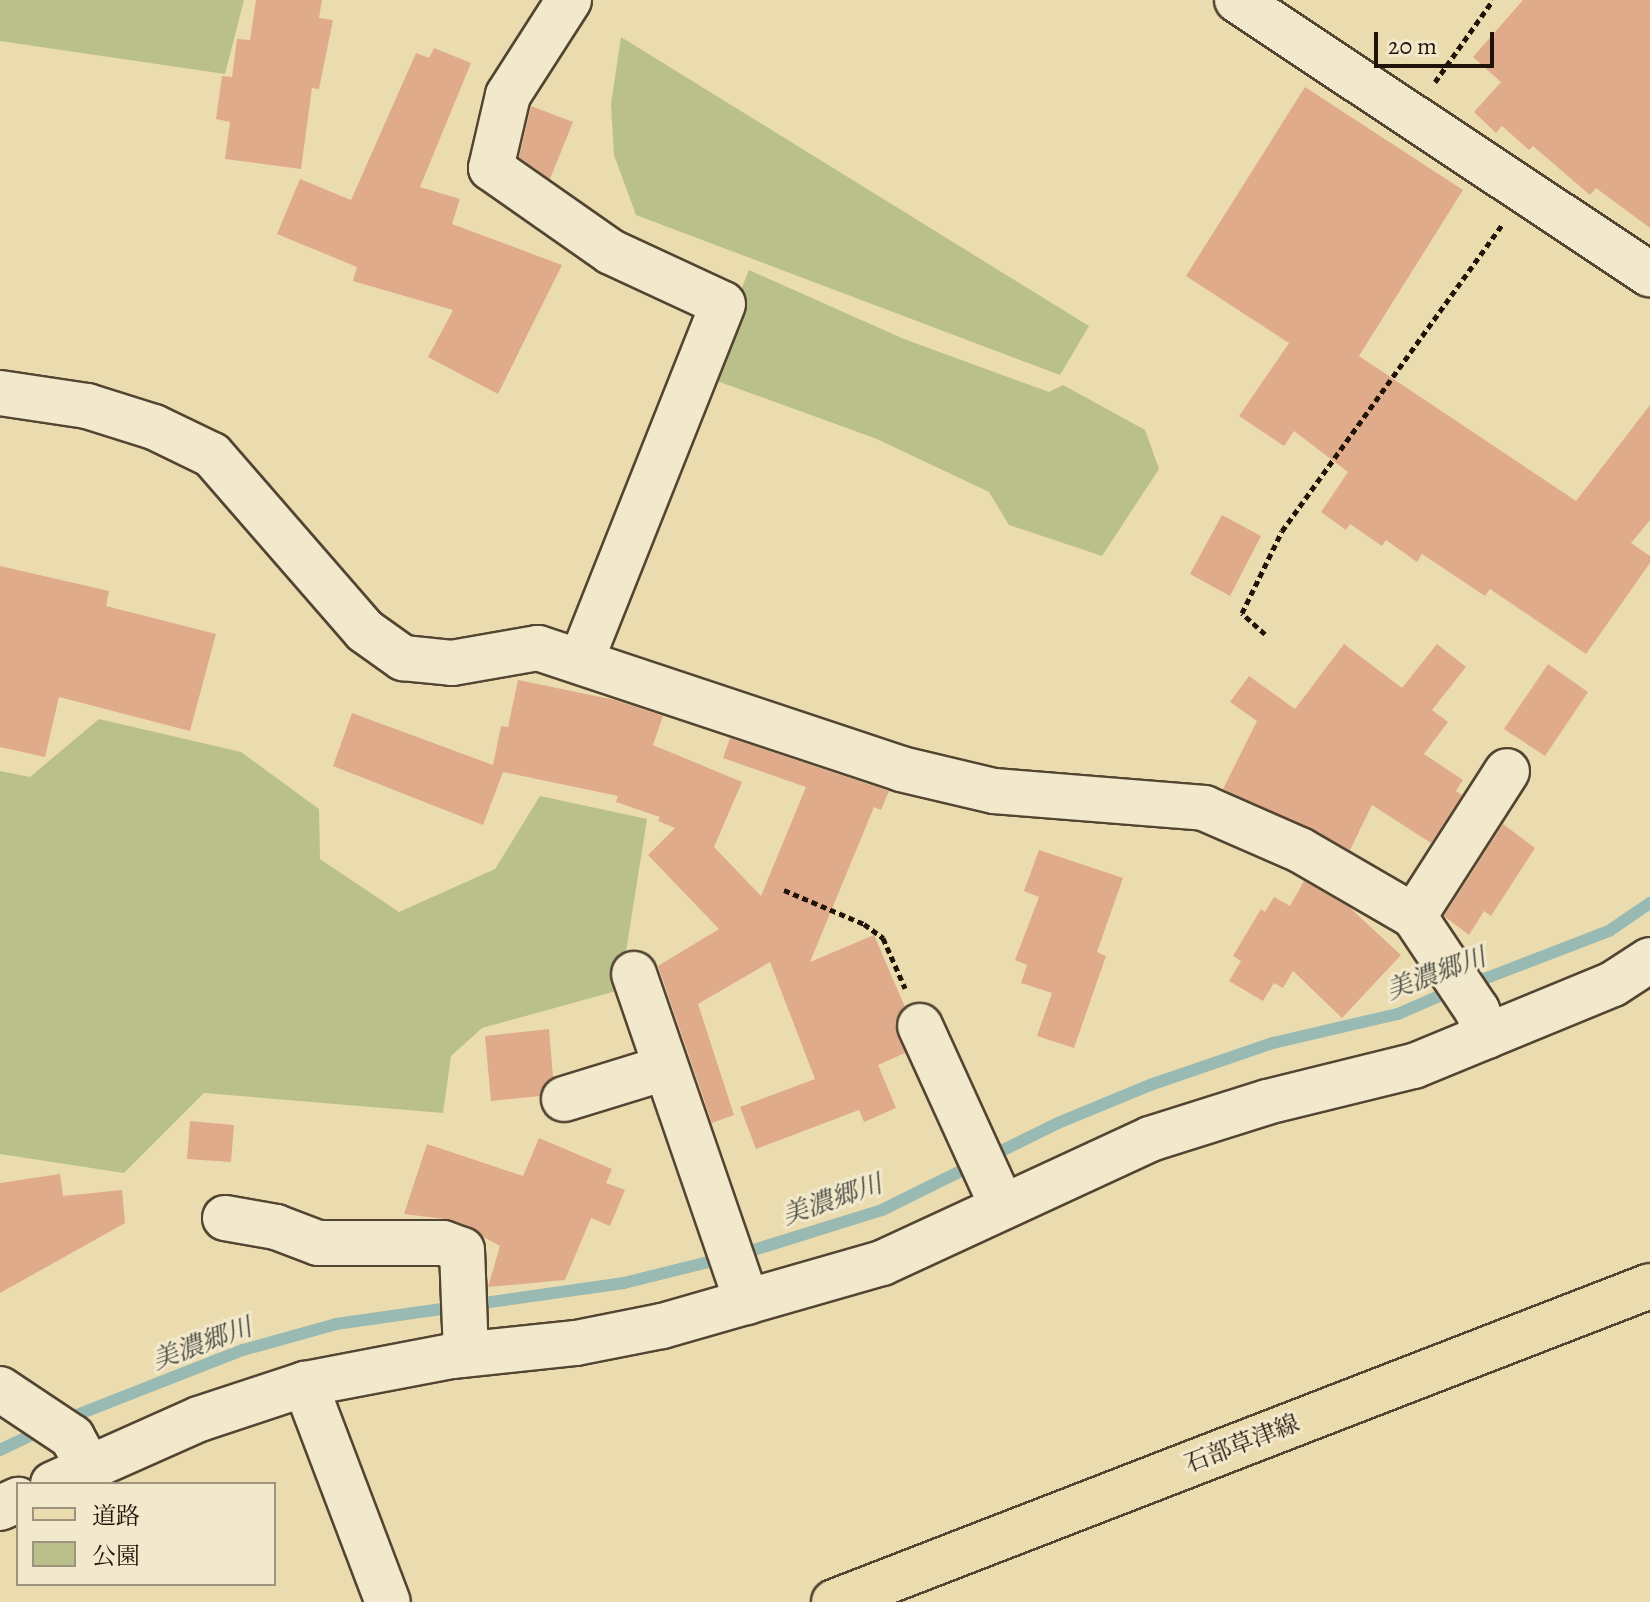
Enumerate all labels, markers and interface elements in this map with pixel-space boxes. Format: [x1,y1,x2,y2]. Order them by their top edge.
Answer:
scale bar [1378,16,1498,66]
text: 20 m [1388,30,1437,62]
water label: 美濃郷川 [1382,942,1490,1006]
water label: 美濃郷川 [778,1168,886,1232]
water label: 美濃郷川 [148,1312,256,1376]
street label: 石部草津線 [1181,1409,1303,1479]
legend [16,1482,276,1586]
text: 道路 [92,1500,140,1532]
text: 公園 [92,1540,140,1572]

